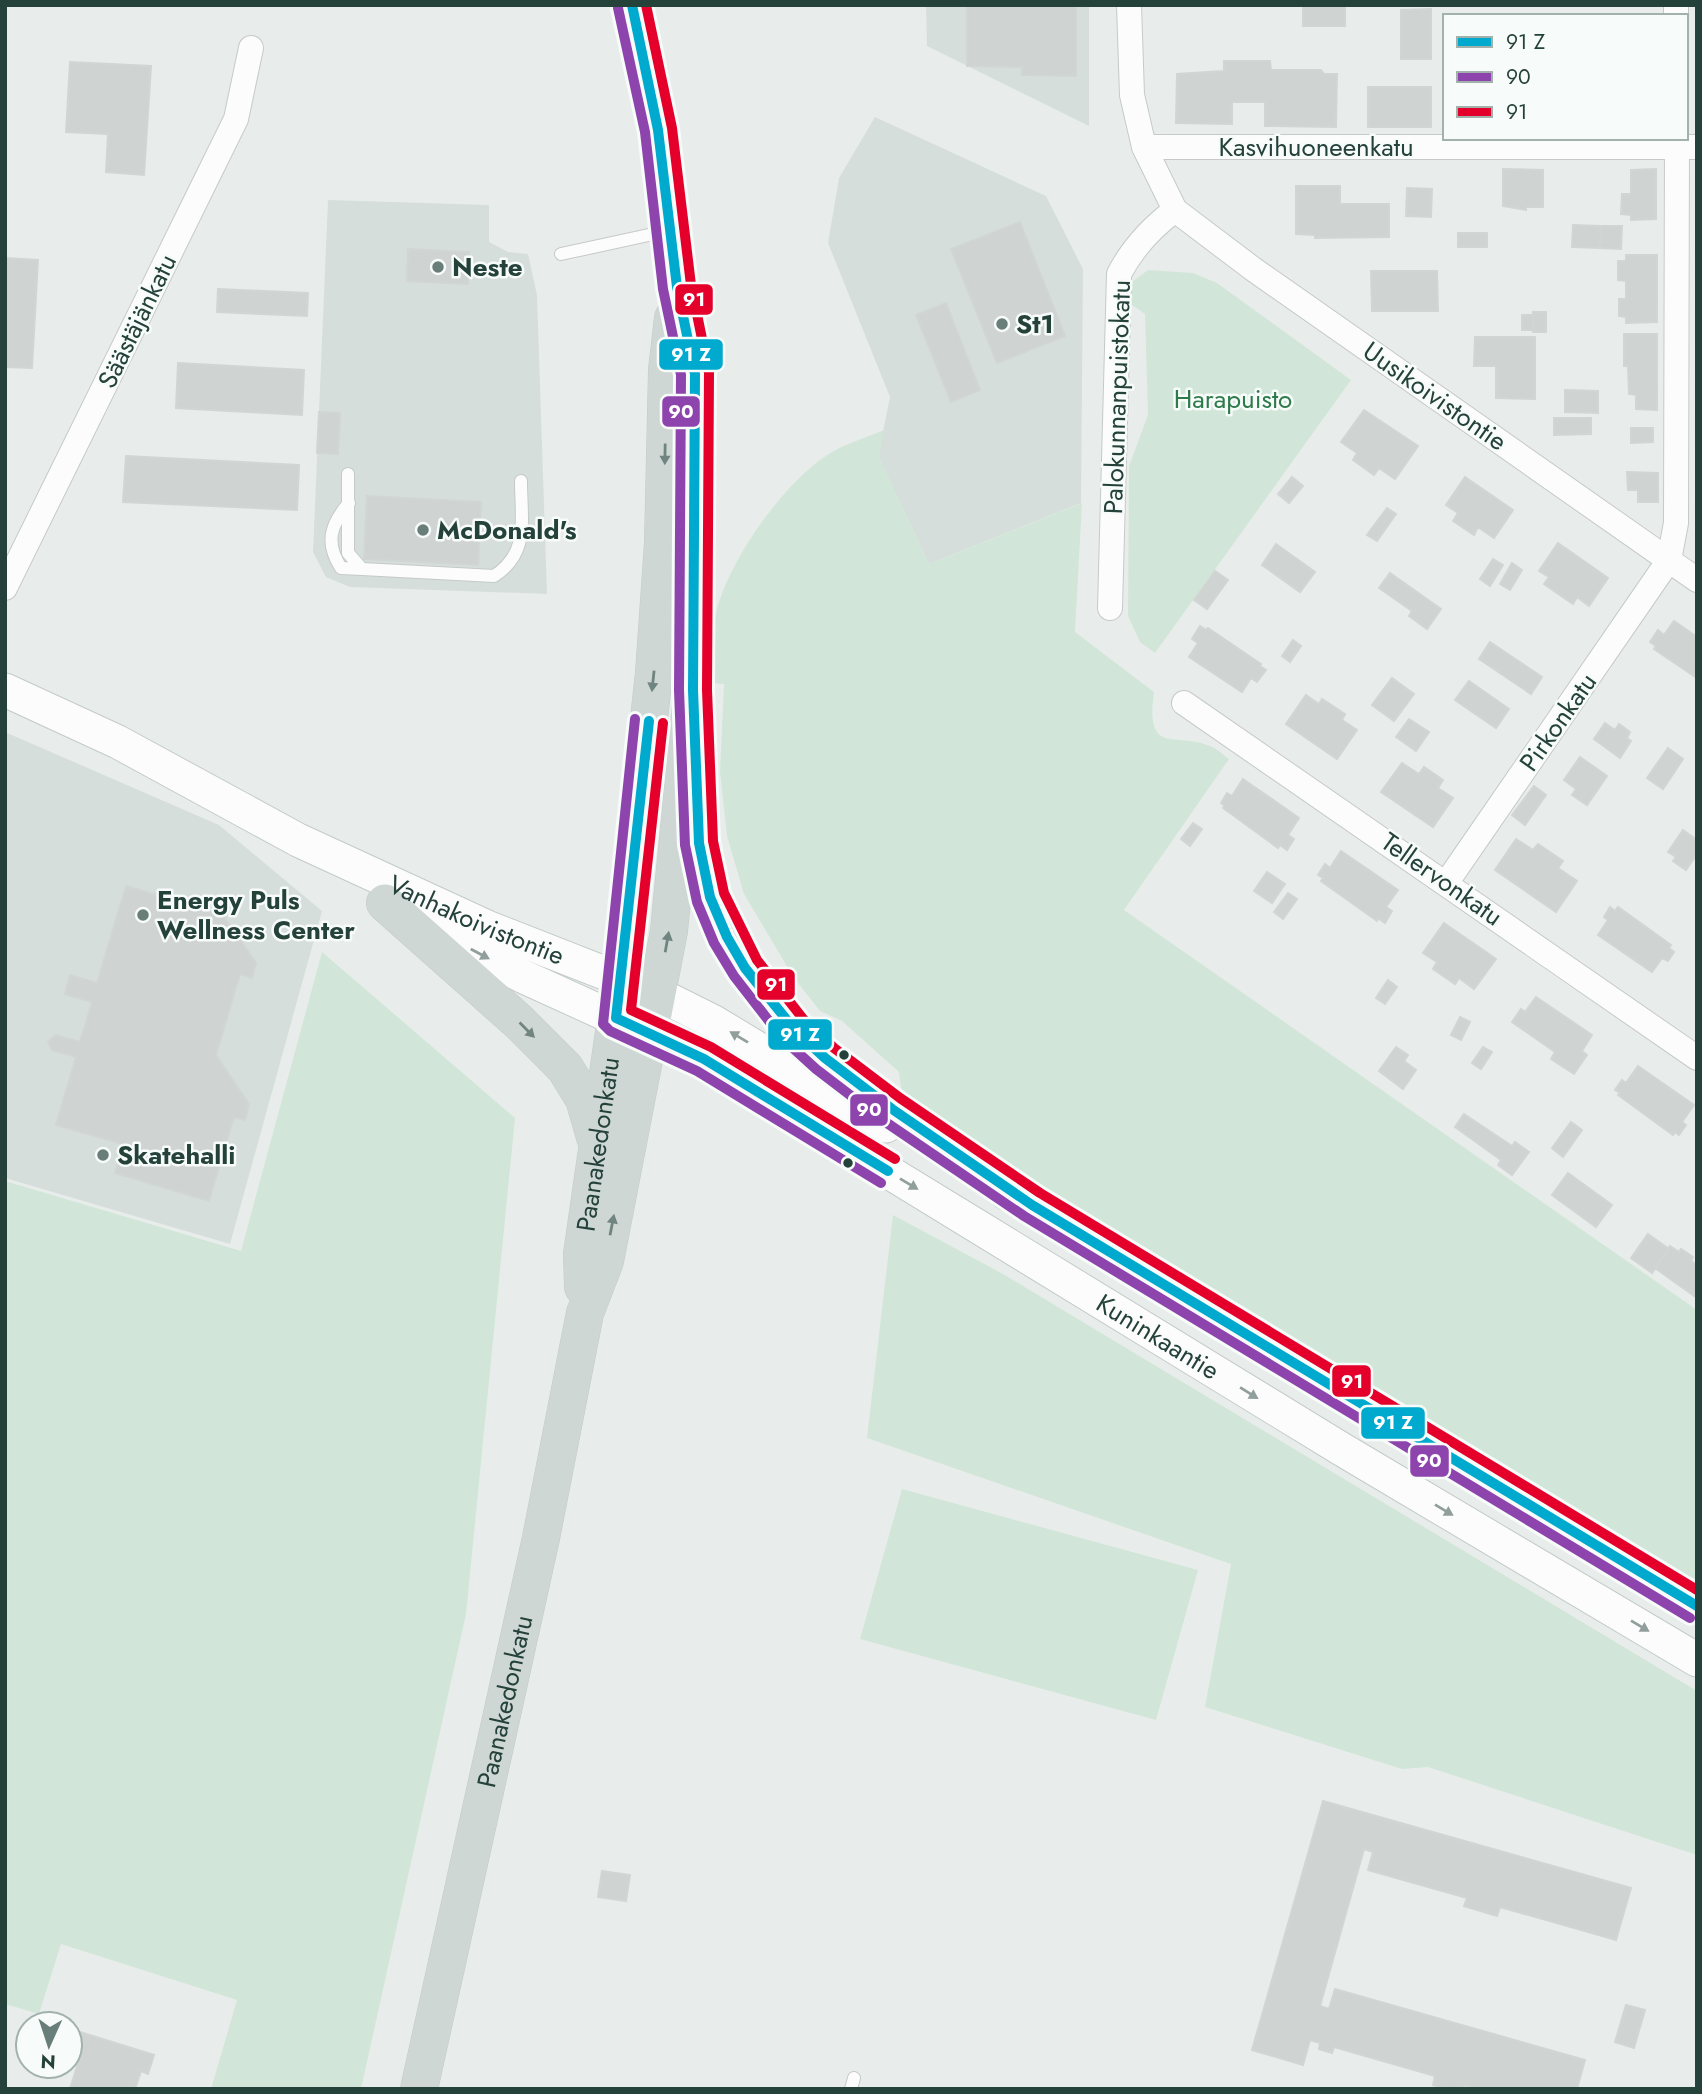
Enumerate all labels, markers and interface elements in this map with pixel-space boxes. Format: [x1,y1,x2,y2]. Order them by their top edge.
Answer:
legend [1443,14,1688,140]
text: 91 Z [1506,27,1546,57]
text: 90 [1506,62,1531,92]
text: 91 [1506,97,1528,127]
street label: Kasvihuoneenkatu [1218,128,1414,166]
street label: Säästäjänkatu [88,247,186,395]
place label: Neste [452,248,523,286]
marker: Neste [430,259,446,275]
street label: Palokunnanpuistokatu [1094,279,1140,515]
line badge: 91 [674,283,714,316]
text: 91 [683,286,705,313]
place label: St1 [1016,305,1054,343]
marker: St1 [994,316,1010,332]
street label: Uusikoivistontie [1355,332,1515,460]
line badge: 91 Z [658,338,724,371]
text: 91 Z [671,341,711,368]
park label: Harapuisto [1174,380,1292,418]
line badge: 90 [661,395,701,428]
text: 90 [668,398,694,425]
one-way arrow [659,444,671,466]
place label: McDonald's [437,511,577,549]
marker: McDonald's [415,522,431,538]
street label: Pirkonkatu [1510,665,1606,779]
one-way arrow [648,671,659,693]
street label: Tellervonkatu [1373,823,1511,935]
street label: Vanhakoivistontie [382,865,570,974]
place label: Energy Puls Wellness Center [157,881,355,949]
marker: Energy Puls Wellness Center [135,907,151,923]
one-way arrow [662,931,673,953]
one-way arrow [471,948,490,960]
line badge: 91 [756,968,796,1001]
text: 91 [765,971,787,998]
line badge: 91 Z [767,1018,833,1051]
one-way arrow [518,1021,534,1038]
text: 91 Z [780,1021,820,1048]
one-way arrow [730,1030,749,1043]
unlabelled marker [837,1048,851,1062]
street label: Paanakedonkatu [566,1054,629,1234]
line badge: 90 [849,1093,889,1127]
text: 90 [856,1096,882,1123]
place label: Skatehalli [117,1136,235,1174]
marker: Skatehalli [95,1147,111,1163]
unlabelled marker [841,1156,855,1170]
one-way arrow [900,1178,919,1191]
one-way arrow [607,1214,618,1236]
street label: Kuninkaantie [1089,1284,1227,1389]
line badge: 91 [1331,1364,1372,1398]
text: 91 [1341,1368,1363,1395]
one-way arrow [1240,1386,1259,1399]
line badge: 91 Z [1360,1406,1426,1440]
text: 91 Z [1373,1409,1413,1436]
line badge: 90 [1409,1444,1450,1478]
text: 90 [1416,1447,1442,1474]
one-way arrow [1435,1504,1454,1516]
street label: Paanakedonkatu [467,1612,542,1791]
one-way arrow [1630,1620,1649,1632]
north arrow [14,2010,84,2080]
text: N [40,2048,56,2075]

